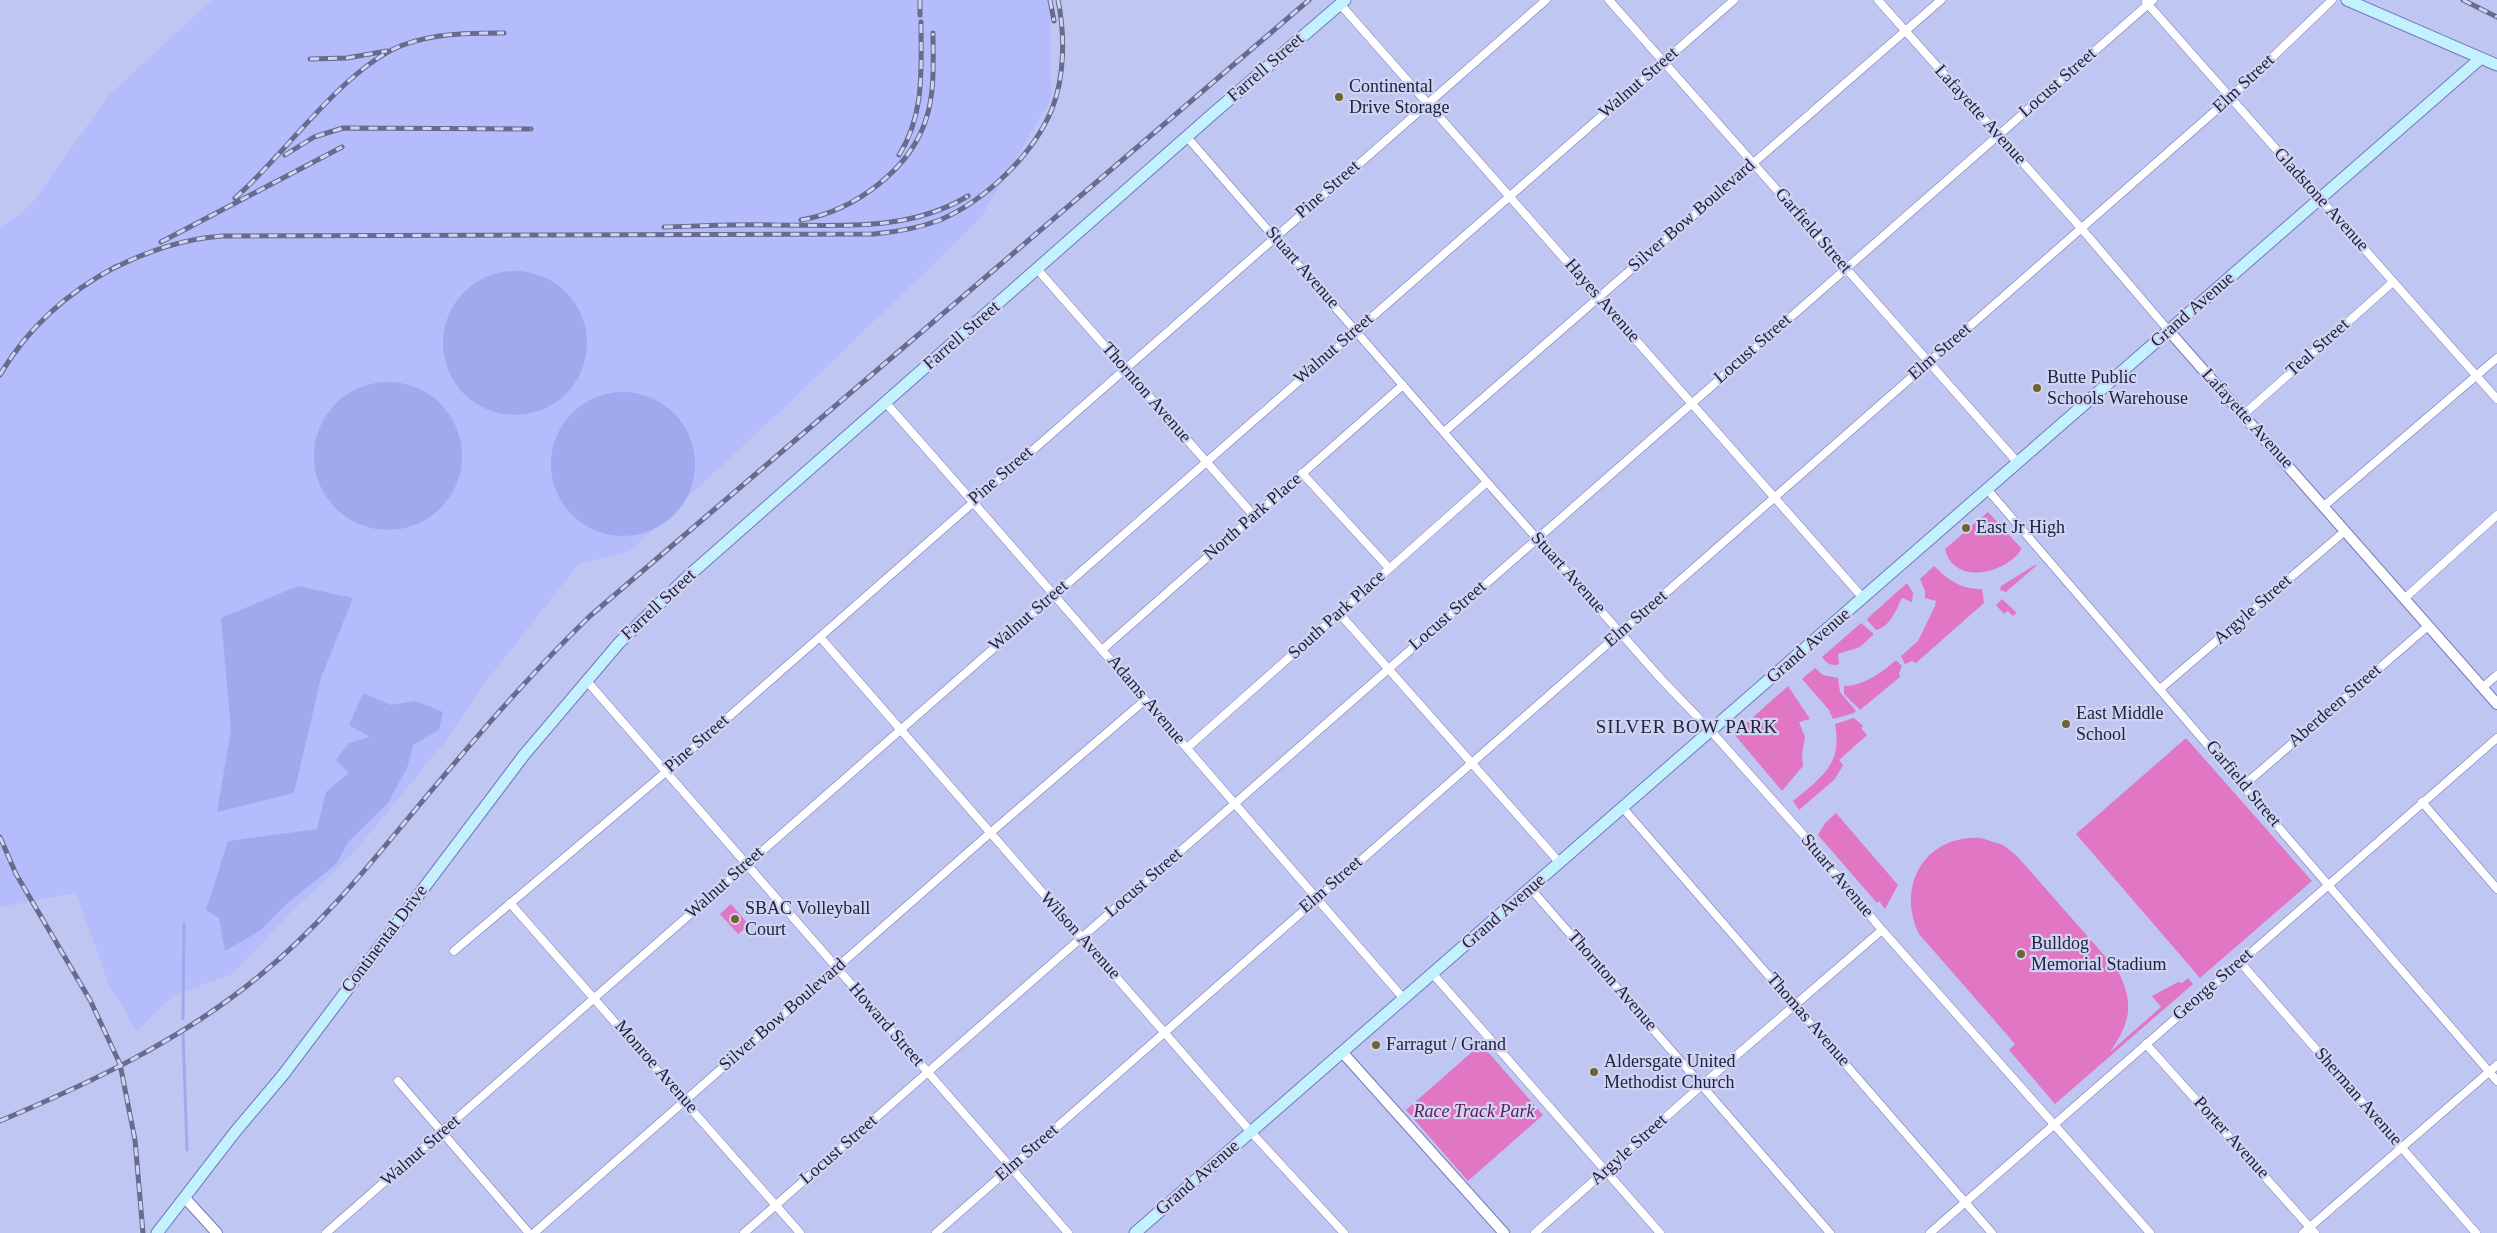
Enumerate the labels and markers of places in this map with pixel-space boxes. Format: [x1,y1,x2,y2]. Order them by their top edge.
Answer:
place label: Continental Drive Storage [1349,76,1449,118]
marker: Continental Drive Storage [1333,91,1345,103]
place label: Butte Public Schools Warehouse [2047,367,2188,409]
marker: Butte Public Schools Warehouse [2031,382,2043,394]
place label: East Jr High [1976,517,2065,539]
marker: East Jr High [1960,522,1972,534]
place label: East Middle School [2076,703,2163,746]
marker: East Middle School [2060,718,2072,730]
place label: SBAC Volleyball Court [745,898,870,941]
marker: SBAC Volleyball Court [729,913,741,925]
place label: Bulldog Memorial Stadium [2031,933,2166,976]
marker: Bulldog Memorial Stadium [2015,948,2027,960]
place label: Farragut / Grand [1386,1034,1506,1056]
marker: Farragut / Grand [1370,1039,1382,1051]
place label: Aldersgate United Methodist Church [1604,1051,1735,1094]
marker: Aldersgate United Methodist Church [1588,1066,1600,1078]

